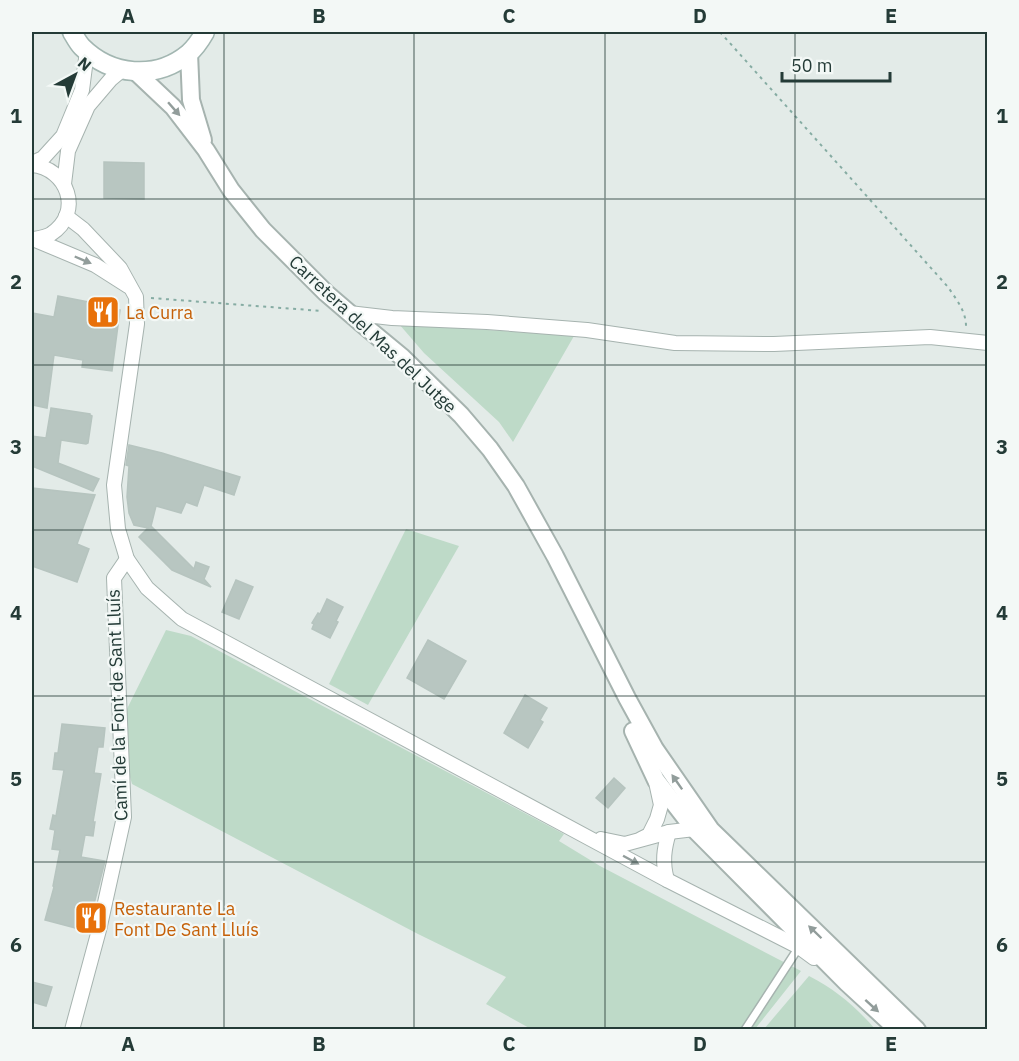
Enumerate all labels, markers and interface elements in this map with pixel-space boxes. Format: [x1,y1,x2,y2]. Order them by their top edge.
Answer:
text: A [121,2,135,29]
text: B [312,2,326,29]
text: C [502,2,516,29]
text: D [693,2,707,29]
text: E [885,2,897,29]
north arrow [45,45,105,105]
scale bar [782,45,890,83]
text: N [74,52,96,75]
text: 50 m [791,54,833,77]
one-way arrow [167,101,180,116]
text: 1 [10,102,22,129]
text: 1 [996,102,1008,129]
street label: Carretera del Mas del Jutge [284,250,462,418]
one-way arrow [75,255,93,265]
text: 2 [10,268,22,295]
text: 2 [996,268,1008,295]
restaurant icon: La Curra [85,294,121,330]
place label: La Curra [126,301,193,324]
text: 3 [10,433,22,460]
text: 3 [996,433,1008,460]
street label: Camí de la Font de Sant Lluís [101,589,133,821]
text: 4 [10,599,22,626]
text: 4 [996,599,1008,626]
text: 5 [10,765,22,792]
text: 5 [996,765,1008,792]
one-way arrow [671,775,683,791]
one-way arrow [622,856,639,865]
place label: Restaurante La Font De Sant Lluís [114,897,259,941]
restaurant icon: Restaurante La Font De Sant Lluís [73,900,109,936]
one-way arrow [808,925,822,939]
text: 6 [10,931,22,958]
text: 6 [996,931,1008,958]
one-way arrow [865,999,880,1013]
text: A [121,1030,135,1057]
text: B [312,1030,326,1057]
text: C [502,1030,516,1057]
text: D [693,1030,707,1057]
text: E [885,1030,897,1057]

